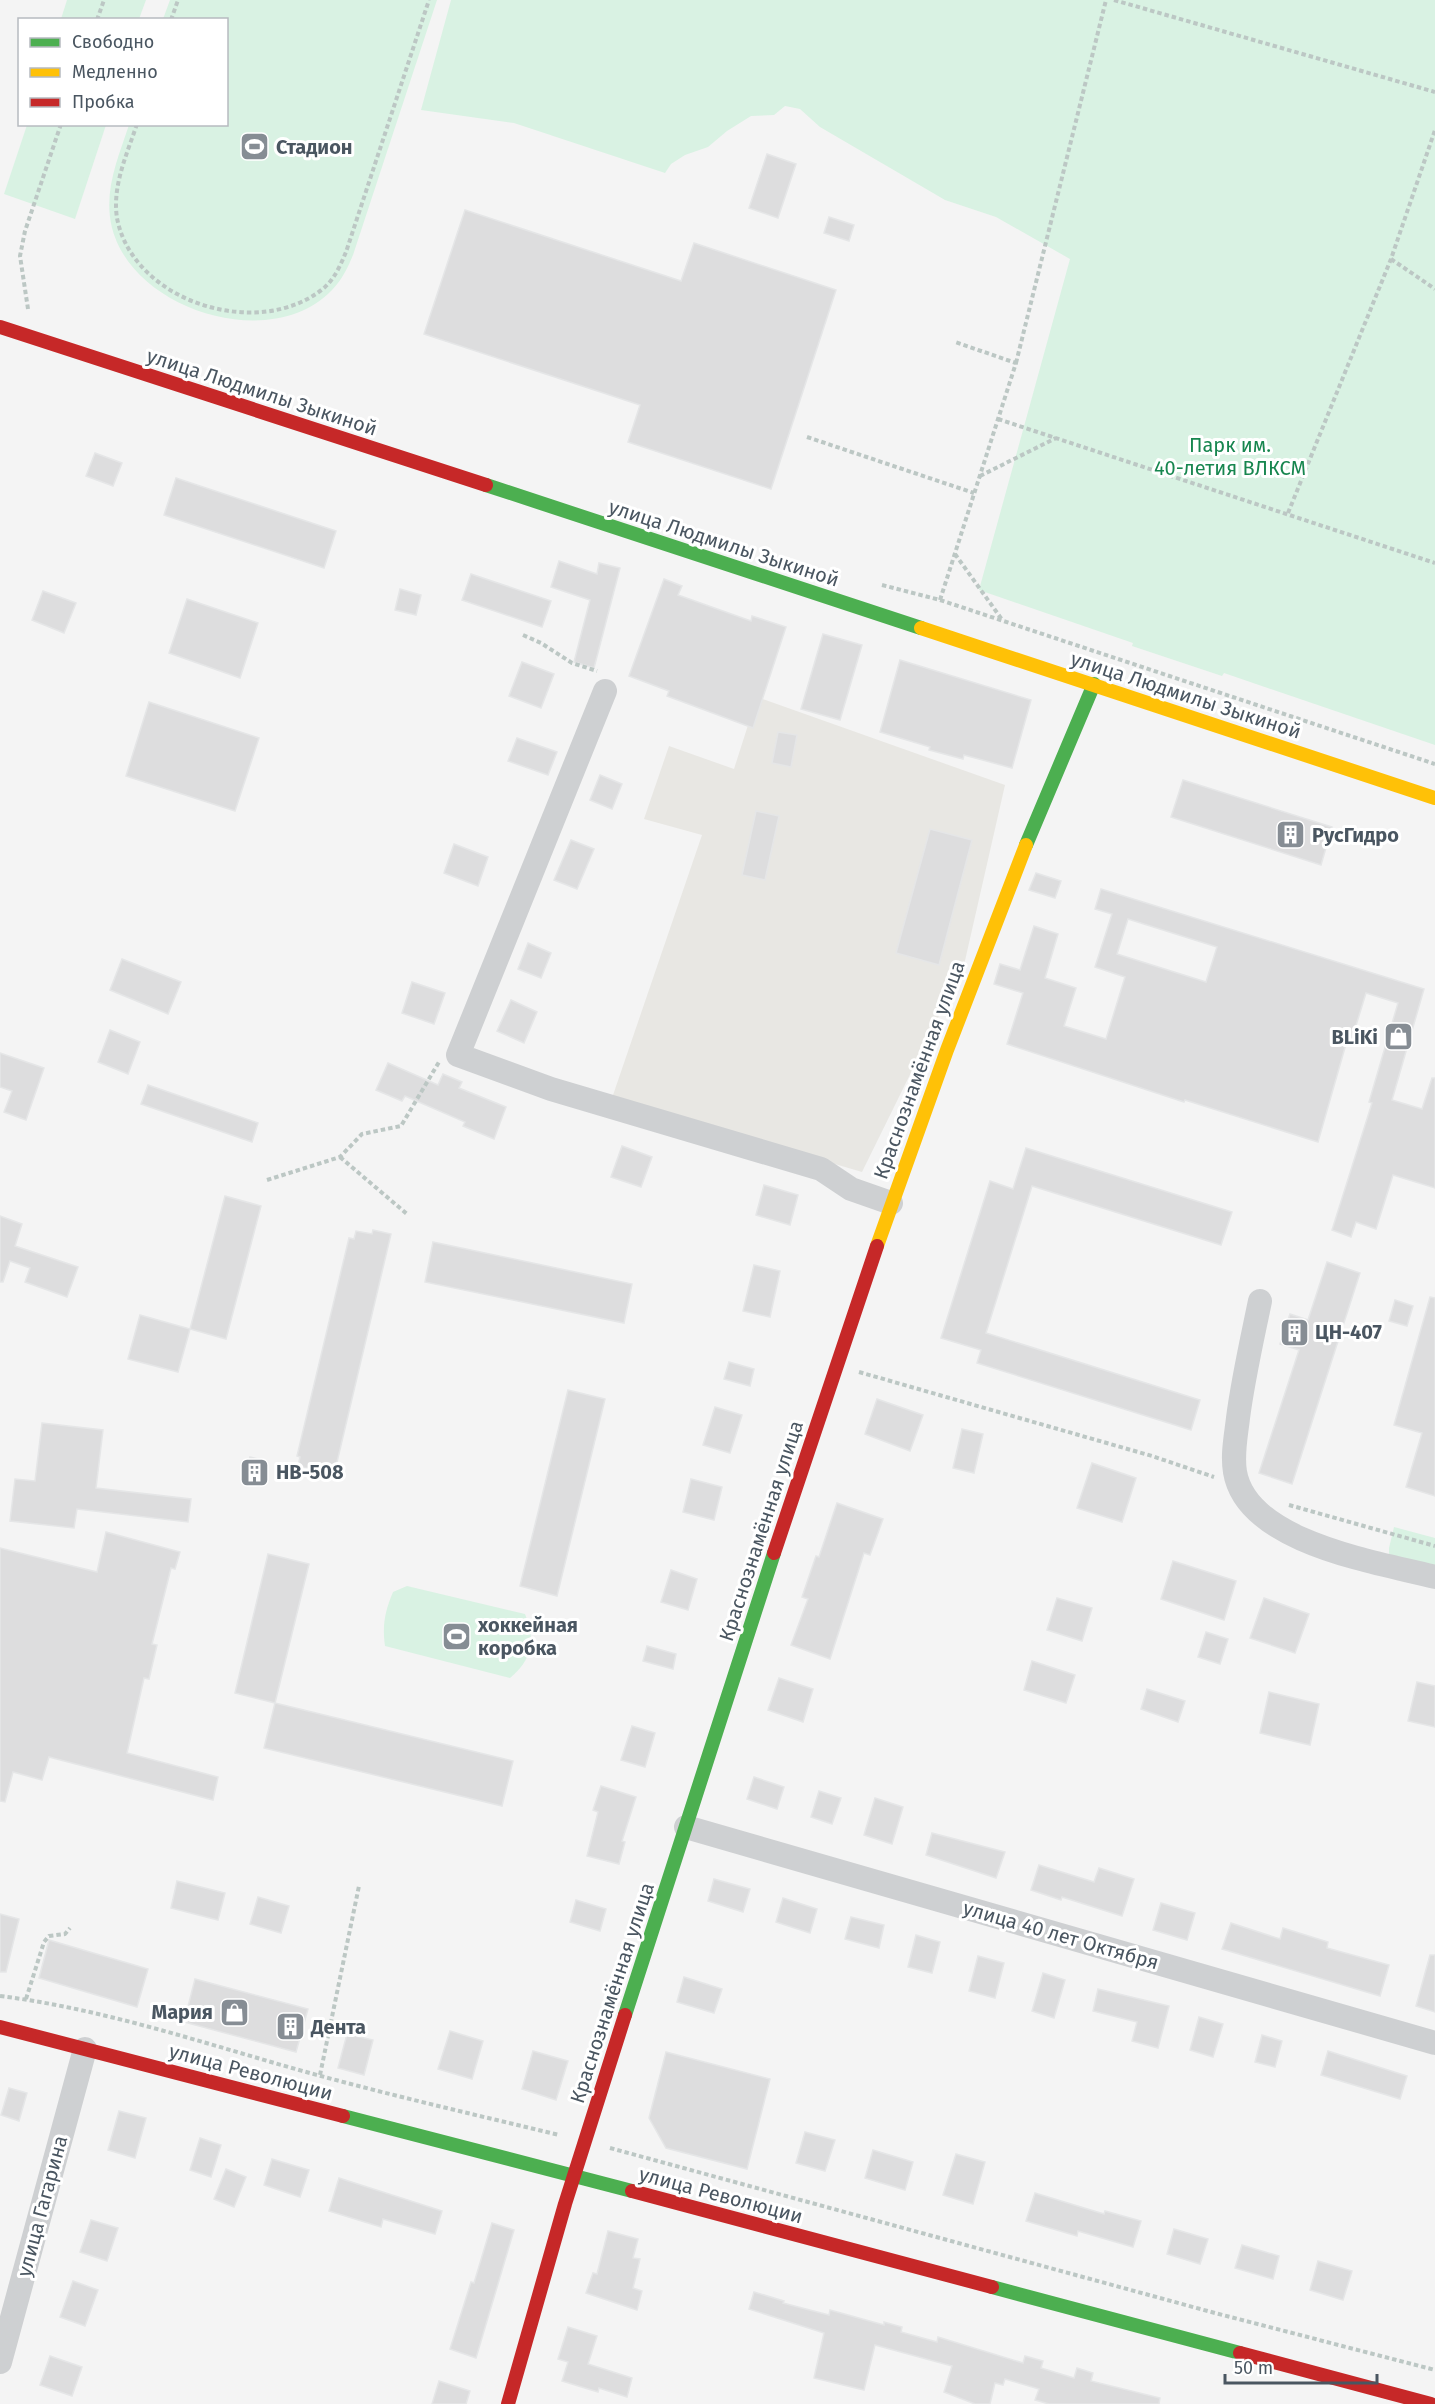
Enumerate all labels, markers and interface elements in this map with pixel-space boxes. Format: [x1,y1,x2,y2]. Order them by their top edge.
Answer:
legend [18,18,228,126]
text: Свободно [72,31,154,53]
text: Медленно [72,61,158,83]
text: Пробка [72,91,135,113]
sports icon: Стадион [239,131,271,163]
place label: Стадион [276,135,353,159]
street label: улица Людмилы Зыкиной [144,343,380,441]
park label: Парк им. 40-летия ВЛКСМ [1154,433,1306,480]
street label: улица Людмилы Зыкиной [606,494,842,592]
street label: улица Людмилы Зыкиной [1068,646,1304,744]
building icon: РусГидро [1275,819,1307,851]
place label: РусГидро [1312,823,1399,847]
street label: Краснознамённая улица [868,958,970,1182]
shop icon: BLiKi [1383,1021,1415,1053]
place label: BLiKi [1331,1025,1378,1049]
building icon: ЦН-407 [1278,1316,1310,1348]
place label: ЦН-407 [1315,1320,1382,1344]
street label: Краснознамённая улица [714,1418,808,1644]
building icon: НВ-508 [239,1456,271,1488]
place label: НВ-508 [276,1460,344,1484]
place label: хоккейная коробка [477,1613,578,1660]
sports icon: хоккейная коробка [441,1621,473,1653]
street label: Краснознамённая улица [565,1880,659,2106]
street label: улица 40 лет Октября [960,1896,1162,1974]
shop icon: Мария [218,1996,250,2028]
place label: Мария [151,2000,213,2024]
building icon: Дента [274,2011,306,2043]
place label: Дента [310,2015,366,2039]
street label: улица Революции [166,2039,336,2105]
street label: улица Гагарина [12,2133,72,2279]
street label: улица Революции [636,2162,806,2228]
scale bar [1225,2347,1376,2385]
text: 50 m [1234,2357,1273,2379]

